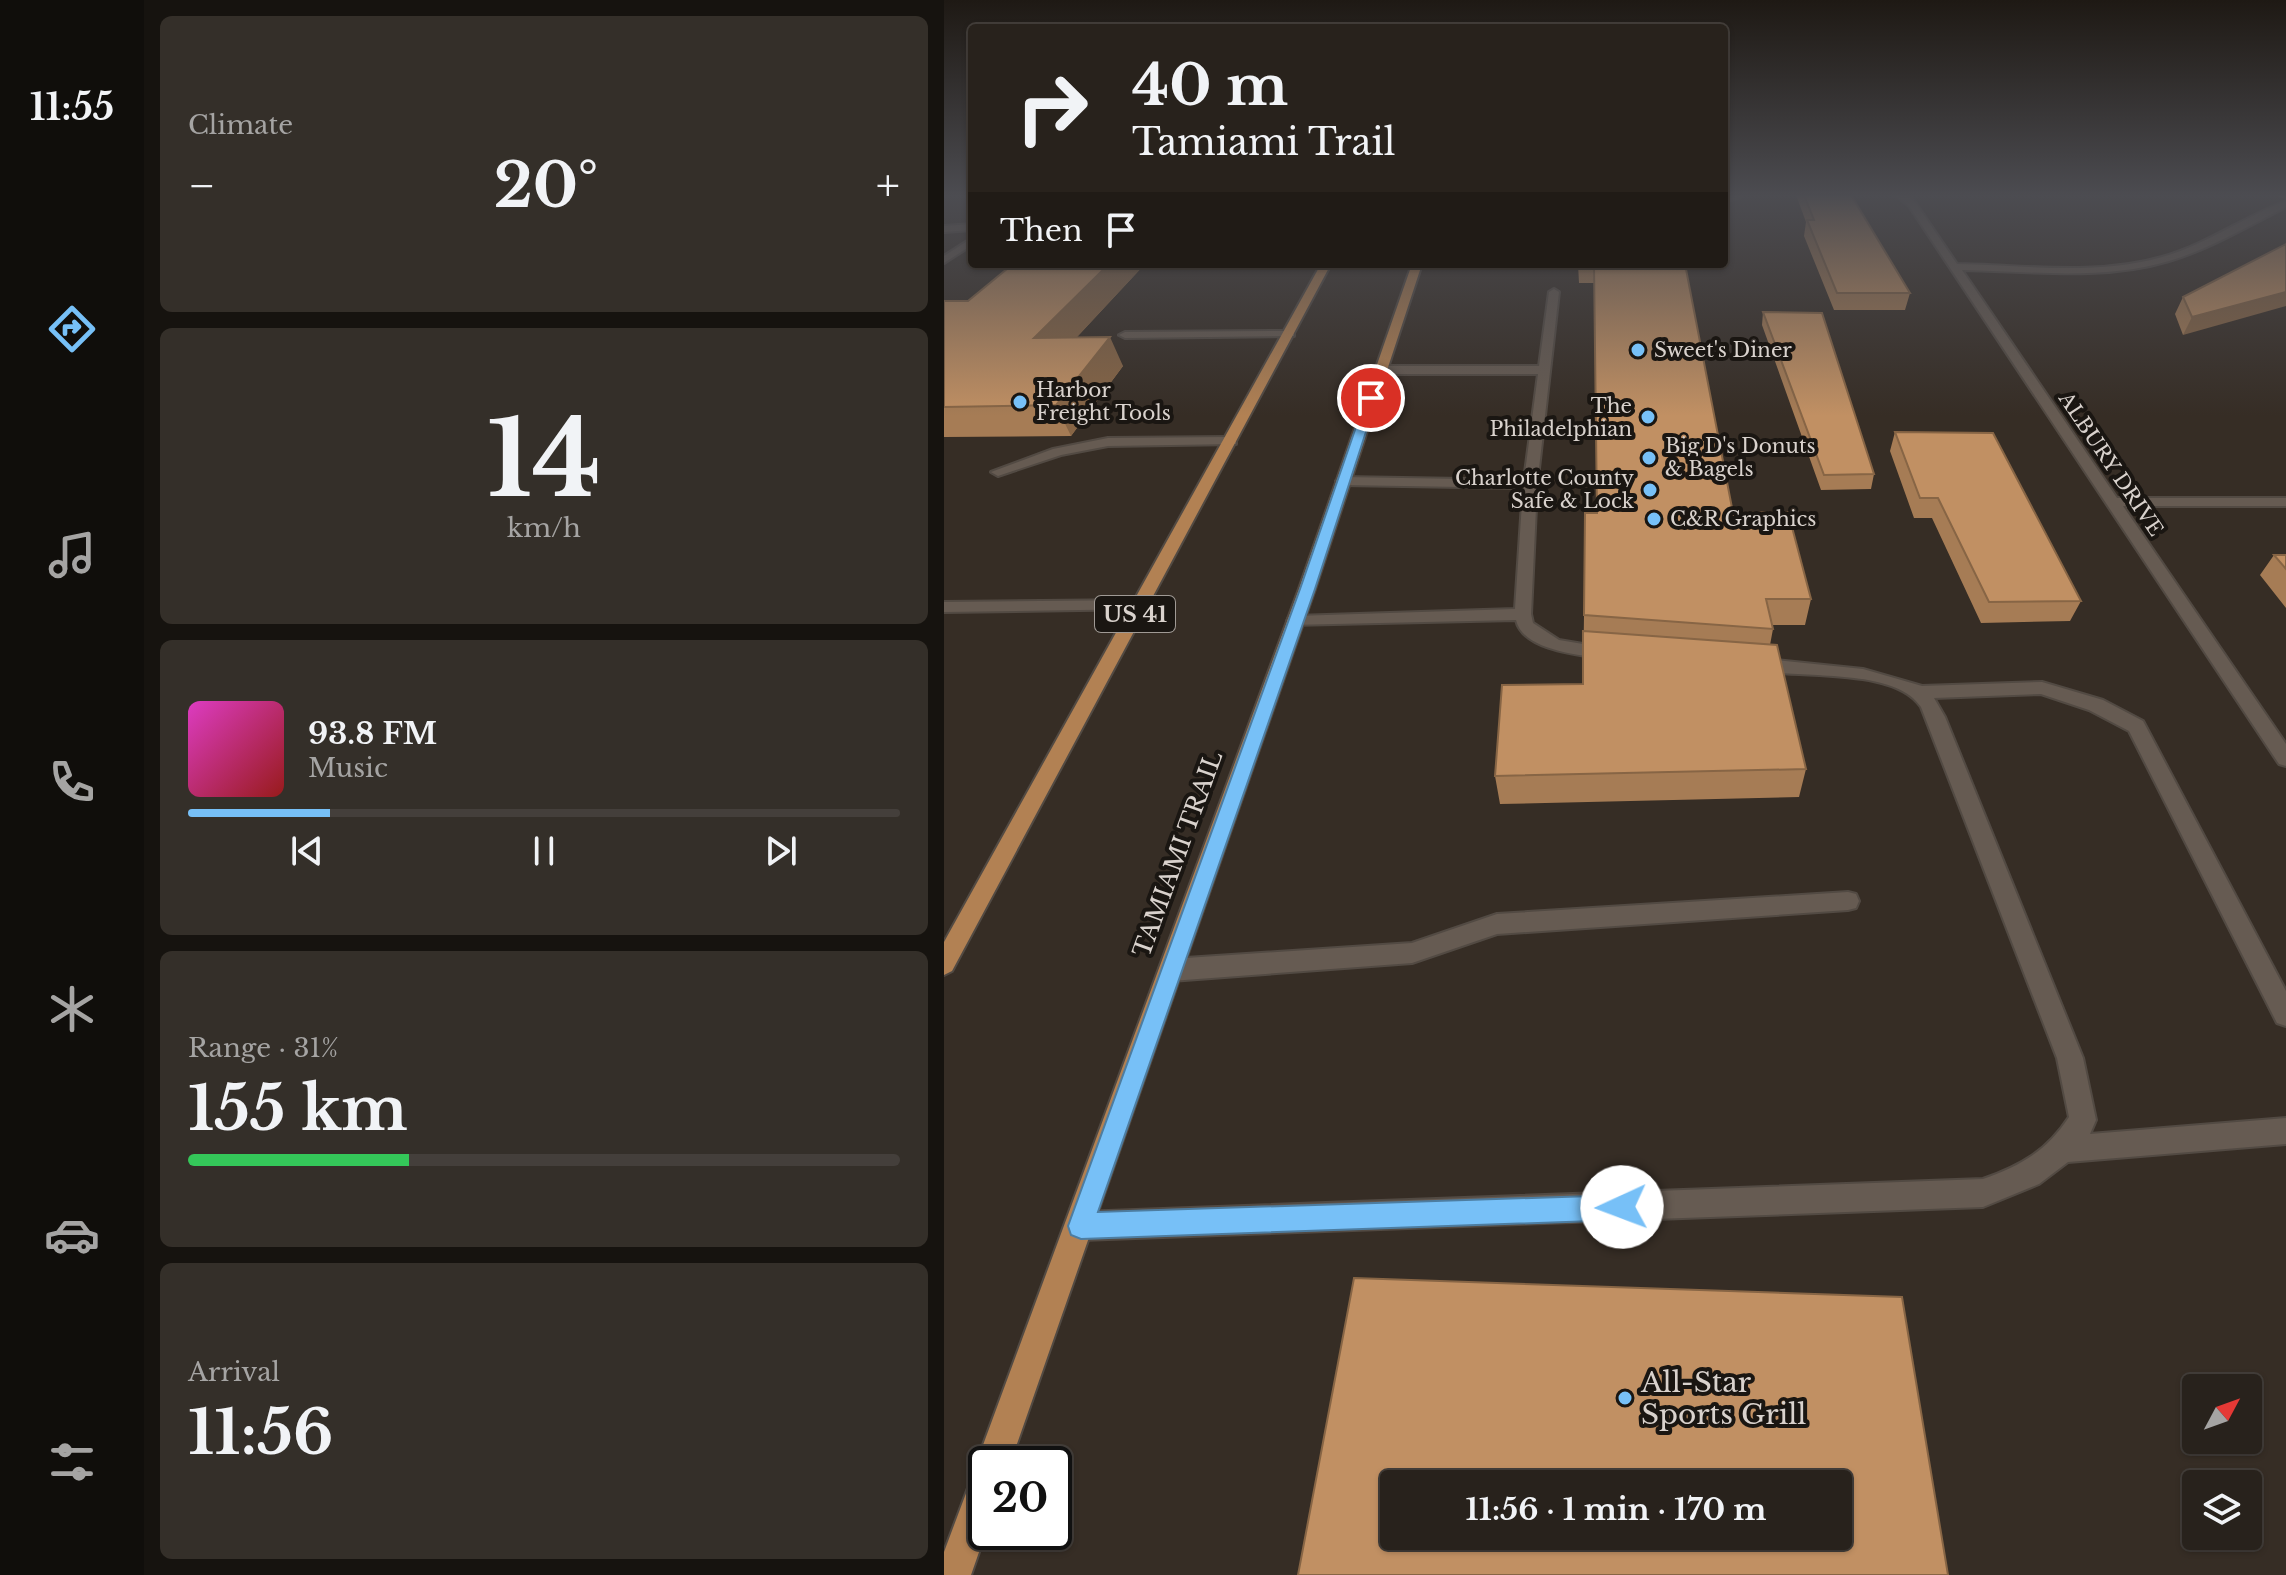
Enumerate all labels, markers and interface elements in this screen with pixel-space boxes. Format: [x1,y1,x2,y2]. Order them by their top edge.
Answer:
text: 40 m [1132,51,1288,120]
icon: right [1000,56,1104,160]
text: 11:55 [30,85,114,130]
text: Climate [188,109,293,141]
text: Tamiami Trail [1132,120,1395,165]
text: 20° [494,149,598,223]
text: − [188,158,216,213]
text: + [876,158,900,213]
icon: arrive [1099,208,1143,252]
text: Then [1000,212,1083,249]
icon: directions [44,301,100,357]
place label: Sweet's Diner [1654,338,1792,362]
marker: Sweet's Diner [1629,341,1647,359]
pin [1337,364,1405,432]
icon: arrive [1349,376,1393,420]
place label: Harbor Freight Tools [1036,378,1171,425]
street label: ALBURY DRIVE [2053,387,2168,541]
marker: Harbor Freight Tools [1011,393,1029,411]
place label: The Philadelphian [1490,394,1632,441]
text: 14 [487,395,601,524]
marker: The Philadelphian [1639,408,1657,426]
place label: Big D's Donuts & Bagels [1665,434,1816,481]
marker: Big D's Donuts & Bagels [1640,449,1658,467]
place label: Charlotte County Safe & Lock [1455,466,1635,513]
marker: Charlotte County Safe & Lock [1641,481,1659,499]
place label: C&R Graphics [1670,507,1816,531]
marker: C&R Graphics [1645,510,1663,528]
text: km/h [507,512,581,544]
icon: music [44,527,100,583]
road number: US 41 [1095,596,1175,632]
text: 93.8 FM [308,715,437,752]
street label: TAMIAMI TRAIL [1127,747,1228,961]
text: Music [308,752,388,784]
icon: phone [44,754,100,810]
icon: previous [285,829,329,873]
icon: pause [522,829,566,873]
icon: next [759,829,803,873]
icon: climate [44,981,100,1037]
text: Range · 31% [188,1032,339,1064]
text: 155 km [188,1072,408,1146]
position arrow [1580,1165,1664,1249]
icon: car [44,1207,100,1263]
text: Arrival [188,1356,280,1388]
place label: All-Star Sports Grill [1640,1365,1806,1432]
north arrow [2182,1374,2262,1454]
map controls [2182,1374,2262,1550]
marker: All-Star Sports Grill [1616,1389,1634,1407]
text: 11:56 [188,1396,334,1470]
icon: filters [44,1434,100,1490]
speed limit sign: 20 [968,1446,1072,1550]
button: layers [2182,1470,2262,1550]
text: 11:56 · 1 min · 170 m [1466,1491,1766,1528]

